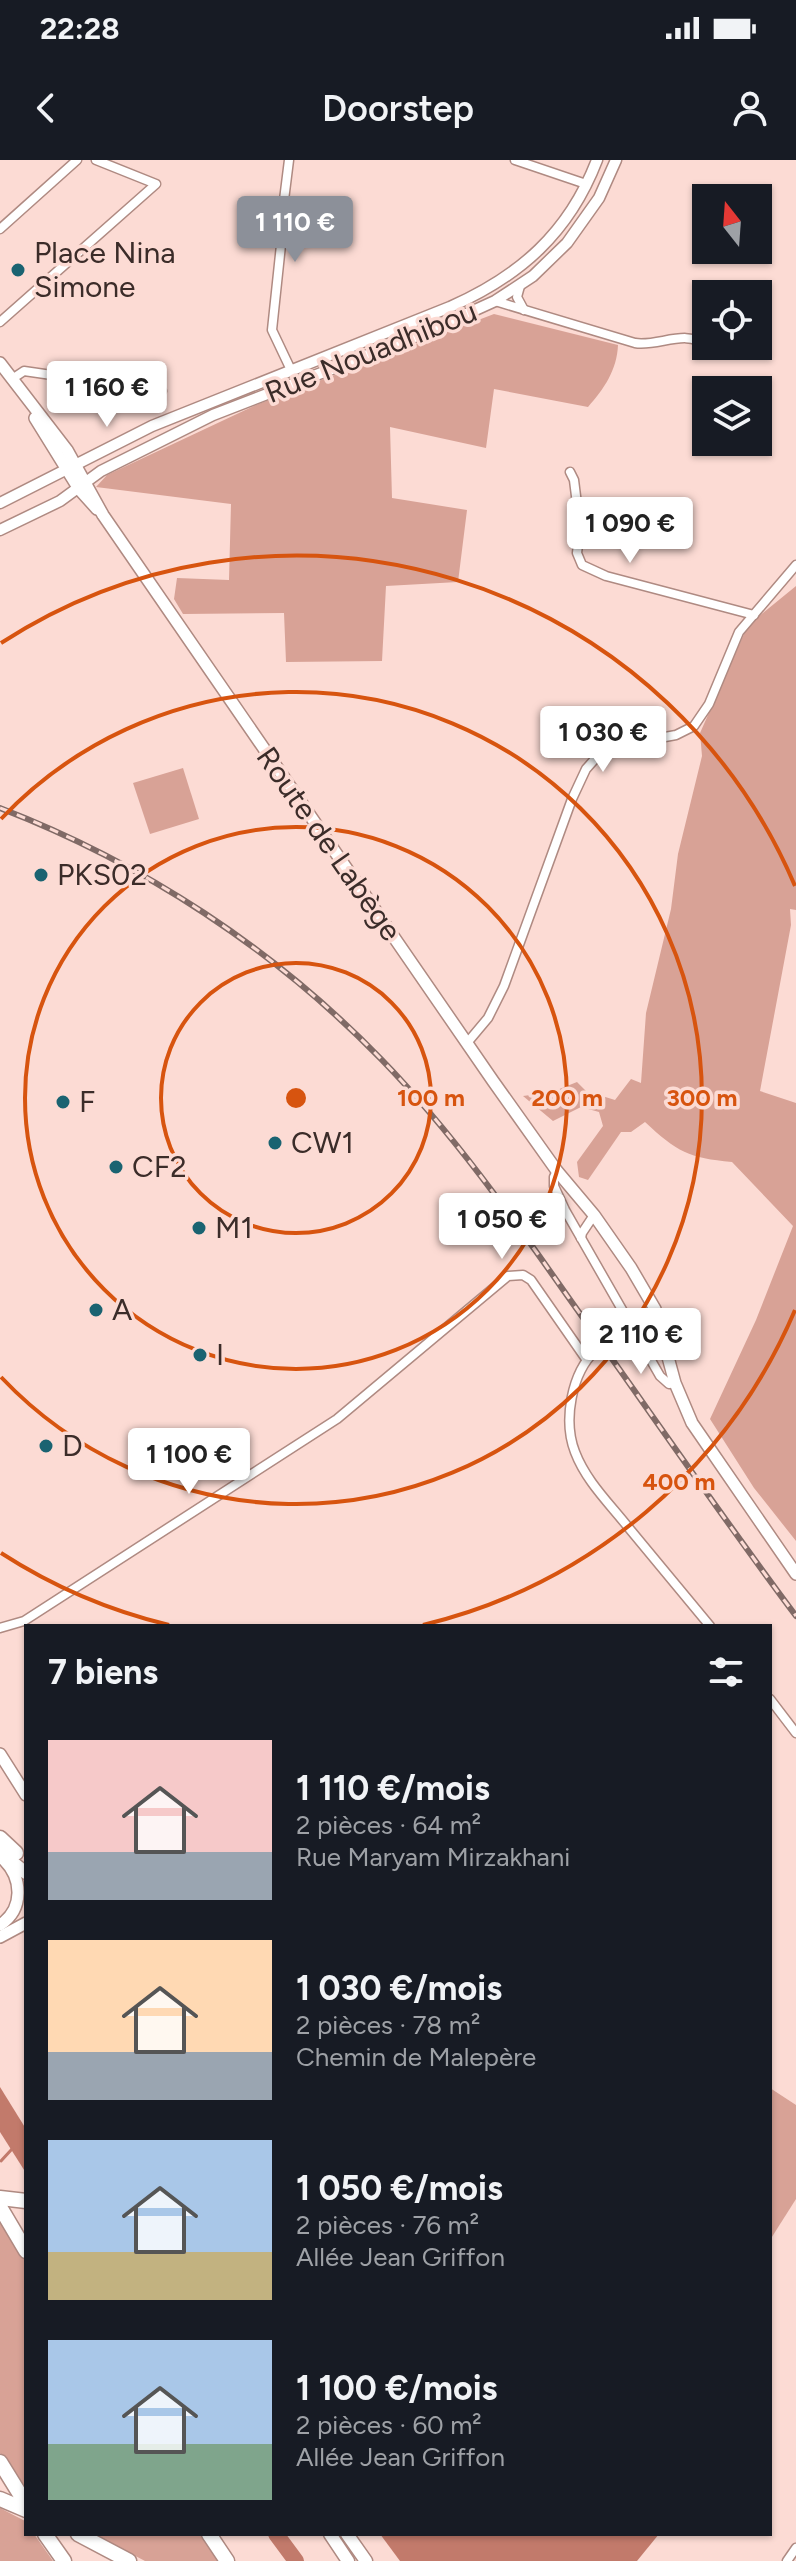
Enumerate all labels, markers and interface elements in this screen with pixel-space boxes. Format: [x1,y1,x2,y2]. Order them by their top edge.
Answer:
text: 22:28 [40,10,120,47]
icon: back [24,86,68,130]
icon: person [728,86,772,130]
text: Doorstep [322,87,474,130]
north arrow [692,184,772,264]
map controls [692,184,772,456]
pin: 1 110 € [221,196,369,264]
text: 1 110 € [255,206,335,238]
place label: Place Nina Simone [34,234,176,305]
marker: Place Nina Simone [9,261,27,279]
button: locate [692,280,772,360]
street label: Rue Nouadhibou [260,292,482,411]
pin: 1 160 € [33,361,181,429]
text: 1 160 € [65,371,149,403]
button: layers [692,376,772,456]
pin: 1 090 € [556,497,704,565]
text: 1 090 € [585,507,675,539]
pin: 1 030 € [529,706,677,774]
text: 1 030 € [558,716,648,748]
street label: Route de Labège [249,740,410,948]
place label: PKS02 [57,856,147,893]
marker: PKS02 [32,866,50,884]
place label: F [79,1083,95,1120]
text: 100 m [397,1083,465,1112]
text: 200 m [531,1083,603,1112]
text: 300 m [666,1083,738,1112]
centre of rings [282,1084,310,1112]
marker: F [54,1093,72,1111]
place label: CW1 [291,1124,354,1161]
marker: CW1 [266,1134,284,1152]
place label: CF2 [132,1148,187,1185]
marker: CF2 [107,1158,125,1176]
pin: 1 050 € [428,1193,576,1261]
text: 1 050 € [457,1203,547,1235]
place label: M1 [215,1209,253,1246]
marker: M1 [190,1219,208,1237]
place label: A [112,1291,133,1328]
marker: A [87,1301,105,1319]
pin: 2 110 € [567,1308,715,1376]
text: 2 110 € [599,1318,683,1350]
place label: I [216,1336,224,1373]
marker: I [191,1346,209,1364]
place label: D [62,1427,83,1464]
pin: 1 100 € [115,1428,263,1496]
marker: D [37,1437,55,1455]
text: 1 100 € [146,1438,232,1470]
text: 400 m [643,1467,715,1496]
icon: filters [704,1650,748,1694]
text: 7 biens [48,1652,158,1693]
text: 1 110 €/mois [296,1768,490,1809]
icon: home [112,1772,208,1868]
text: 2 pièces · 64 m² [296,1809,481,1841]
text: Rue Maryam Mirzakhani [296,1841,570,1873]
text: 1 030 €/mois [296,1968,502,2009]
icon: home [112,1972,208,2068]
text: 2 pièces · 78 m² [296,2009,480,2041]
text: Chemin de Malepère [296,2041,536,2073]
text: 1 050 €/mois [296,2168,503,2209]
icon: home [112,2172,208,2268]
text: 2 pièces · 76 m² [296,2209,479,2241]
text: Allée Jean Griffon [296,2241,505,2273]
text: 1 100 €/mois [296,2368,497,2409]
icon: home [112,2372,208,2468]
text: 2 pièces · 60 m² [296,2409,482,2441]
text: Allée Jean Griffon [296,2441,505,2473]

